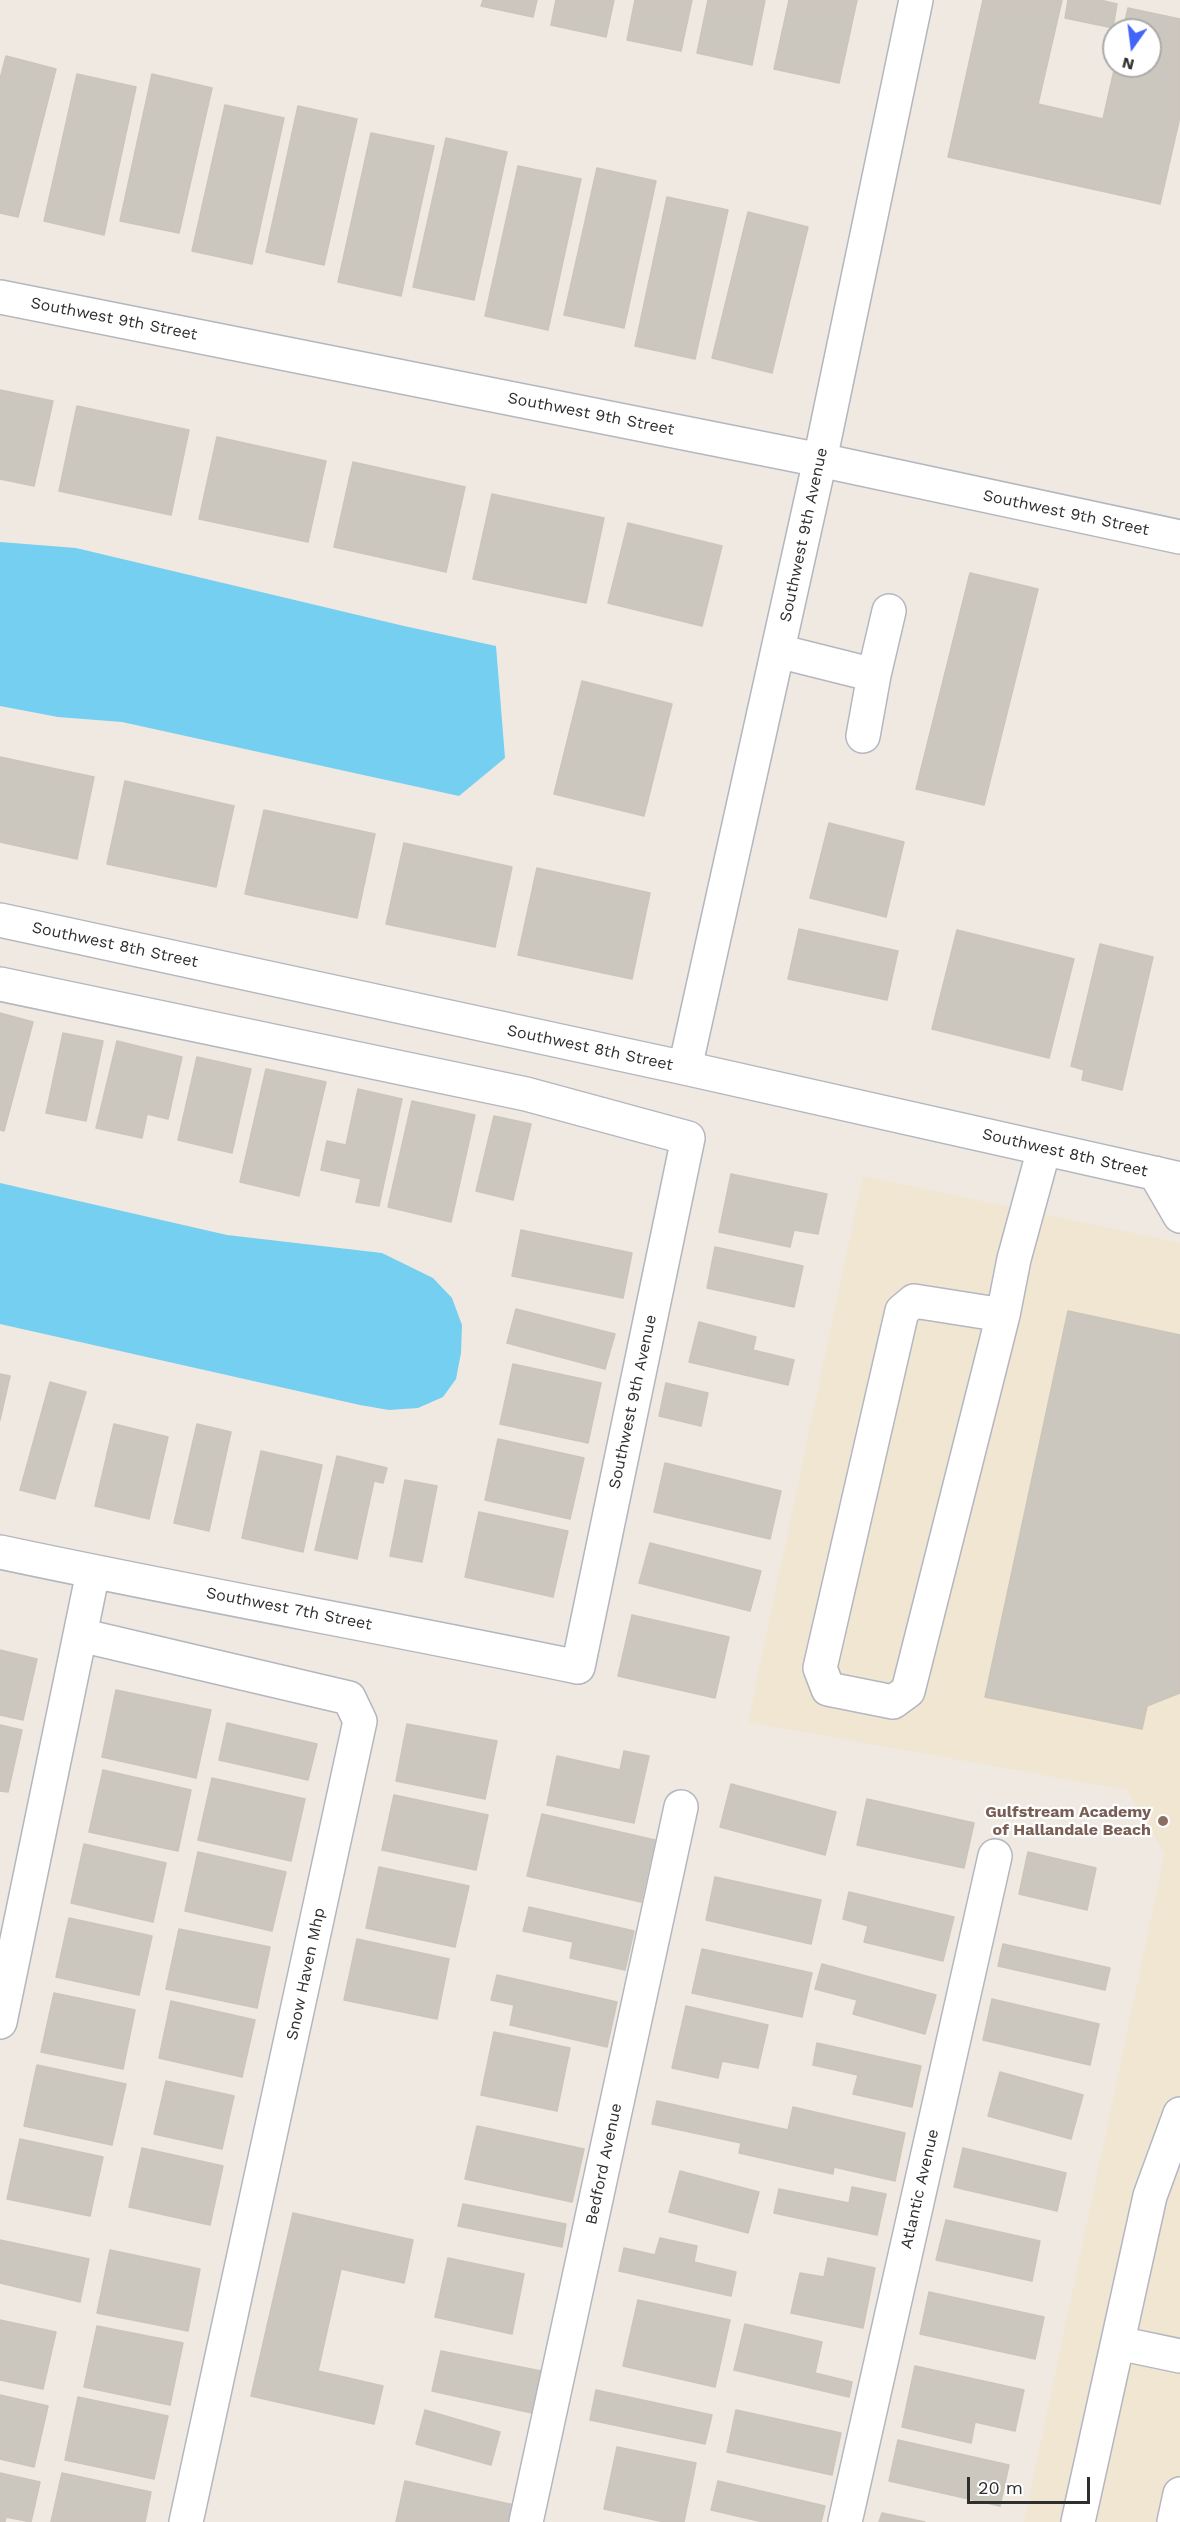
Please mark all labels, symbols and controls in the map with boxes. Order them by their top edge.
north arrow [1102,18,1162,78]
text: N [1120,53,1136,75]
street label: Southwest 9th Street [29,293,199,345]
street label: Southwest 9th Street [506,388,676,440]
street label: Southwest 9th Avenue [776,446,832,624]
street label: Southwest 9th Street [981,486,1151,540]
street label: Southwest 8th Street [30,918,200,972]
street label: Southwest 8th Street [505,1021,675,1075]
street label: Southwest 8th Street [980,1125,1150,1181]
street label: Southwest 9th Avenue [605,1313,661,1491]
street label: Southwest 7th Street [205,1584,373,1634]
place label: Gulfstream Academy of Hallandale Beach [985,1802,1151,1840]
marker: Gulfstream Academy of Hallandale Beach [1156,1814,1170,1828]
street label: Snow Haven Mhp [283,1906,329,2042]
street label: Bedford Avenue [582,2101,626,2227]
street label: Atlantic Avenue [897,2127,943,2251]
scale bar [970,2465,1093,2503]
text: 20 m [978,2477,1023,2498]

